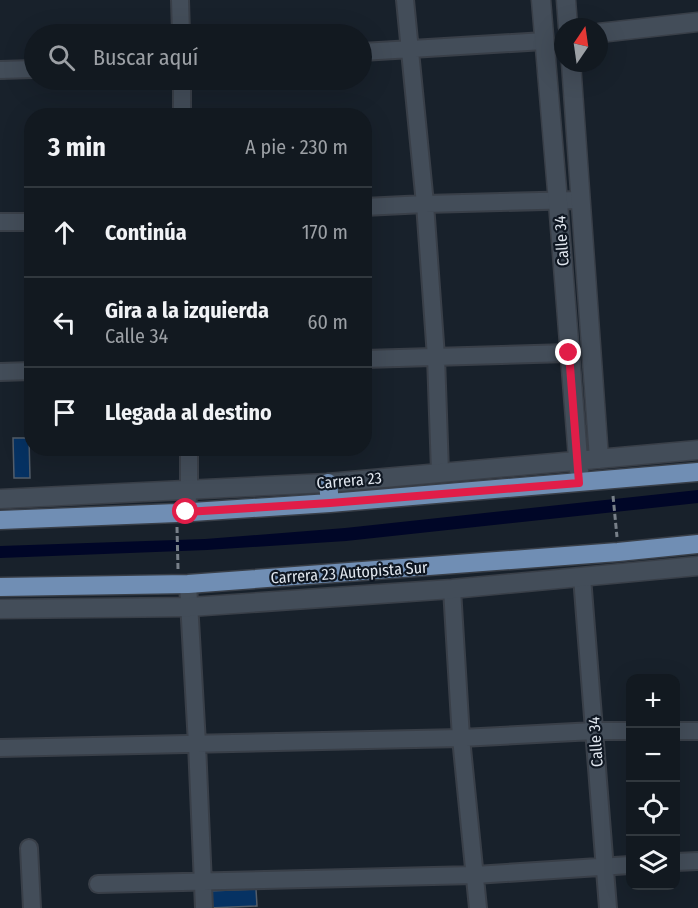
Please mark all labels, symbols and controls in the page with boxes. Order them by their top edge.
north arrow [554,18,608,72]
search box [24,24,372,90]
icon: search [45,41,78,74]
text: Buscar aquí [93,44,198,71]
text: 3 min [48,132,106,163]
text: A pie · 230 m [245,135,348,159]
street label: Calle 34 [550,215,573,267]
icon: ahead [48,216,81,249]
text: Continúa [105,219,187,246]
text: 170 m [302,220,348,244]
text: Gira a la izquierda [105,297,269,324]
icon: left [48,306,81,339]
text: 60 m [308,310,348,334]
text: Calle 34 [105,324,168,348]
route end [555,339,581,365]
icon: arrive [48,396,81,429]
text: Llegada al destino [105,399,272,426]
street label: Carrera 23 [316,468,382,493]
route start [172,498,198,524]
street label: Carrera 23 Autopista Sur [270,558,429,587]
map controls [626,674,680,890]
button: + [626,674,680,728]
street label: Calle 34 [584,716,607,768]
button: − [626,728,680,782]
button: locate [626,782,680,836]
button: layers [626,836,680,890]

